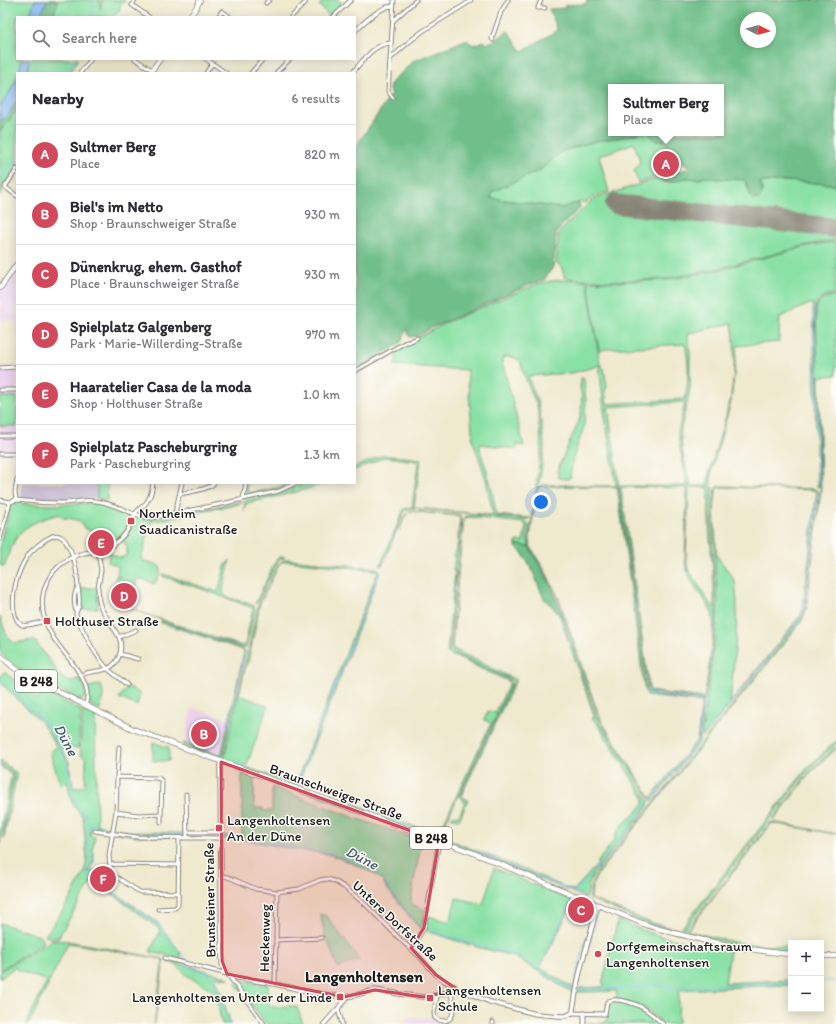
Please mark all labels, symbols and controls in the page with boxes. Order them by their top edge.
north arrow [740,12,776,48]
search box [16,16,356,60]
icon: search [30,27,52,49]
text: Search here [62,29,137,47]
popup [608,84,724,136]
text: Nearby [32,88,84,108]
text: 6 results [292,91,340,106]
text: Sultmer Berg [623,94,709,112]
text: Place [623,112,653,127]
text: Sultmer Berg [70,138,156,156]
text: A [41,147,49,162]
text: 820 m [304,147,340,162]
pin: A [653,149,679,179]
text: Place [70,156,100,171]
text: Biel's im Netto [70,198,163,216]
text: B [41,207,49,222]
text: 930 m [304,207,340,222]
text: Shop · Braunschweiger Straße [70,216,237,231]
text: Dünenkrug, ehem. Gasthof [70,258,242,276]
text: C [41,267,49,282]
text: 930 m [304,267,340,282]
text: Place · Braunschweiger Straße [70,276,239,291]
text: Spielplatz Galgenberg [70,318,212,336]
text: D [41,327,49,342]
text: 970 m [305,327,340,342]
text: Park · Marie-Willerding-Straße [70,336,242,351]
text: Haaratelier Casa de la moda [70,378,251,396]
text: E [41,387,49,402]
text: 1.0 km [303,387,340,402]
text: Shop · Holthuser Straße [70,396,203,411]
text: Spielplatz Pascheburgring [70,438,237,456]
text: F [42,447,48,462]
text: 1.3 km [304,447,340,462]
text: Park · Pascheburgring [70,456,191,471]
your location [531,492,551,512]
place label: Northeim Suadicanistraße [139,505,238,538]
marker: Northeim Suadicanistraße [126,516,136,526]
pin: E [88,528,114,558]
pin: D [111,581,137,611]
place label: Holthuser Straße [55,613,159,630]
marker: Holthuser Straße [42,616,52,626]
road number: B 248 [15,670,57,692]
pin: B [191,719,217,749]
water label: Düne [50,721,82,760]
street label: Braunschweiger Straße [267,760,405,824]
place label: Langenholtensen An der Düne [227,812,330,845]
marker: Langenholtensen An der Düne [214,823,224,833]
road number: B 248 [410,827,452,849]
street label: Brunsteiner Straße [200,842,220,958]
water label: Düne [343,842,382,874]
pin: F [90,864,116,894]
street label: Untere Dorfstraße [349,877,442,965]
pin: C [568,895,594,925]
street label: Heckenweg [256,903,274,972]
place label: Dorfgemeinschaftsraum Langenholtensen [606,938,753,971]
map controls [788,940,824,1012]
button: + [788,940,824,976]
marker: Dorfgemeinschaftsraum Langenholtensen [593,949,603,959]
district label: Langenholtensen [305,967,424,987]
button: − [788,976,824,1012]
place label: Langenholtensen Schule [438,982,541,1015]
place label: Langenholtensen Unter der Linde [132,989,332,1006]
marker: Langenholtensen Unter der Linde [335,992,345,1002]
marker: Langenholtensen Schule [425,993,435,1003]

